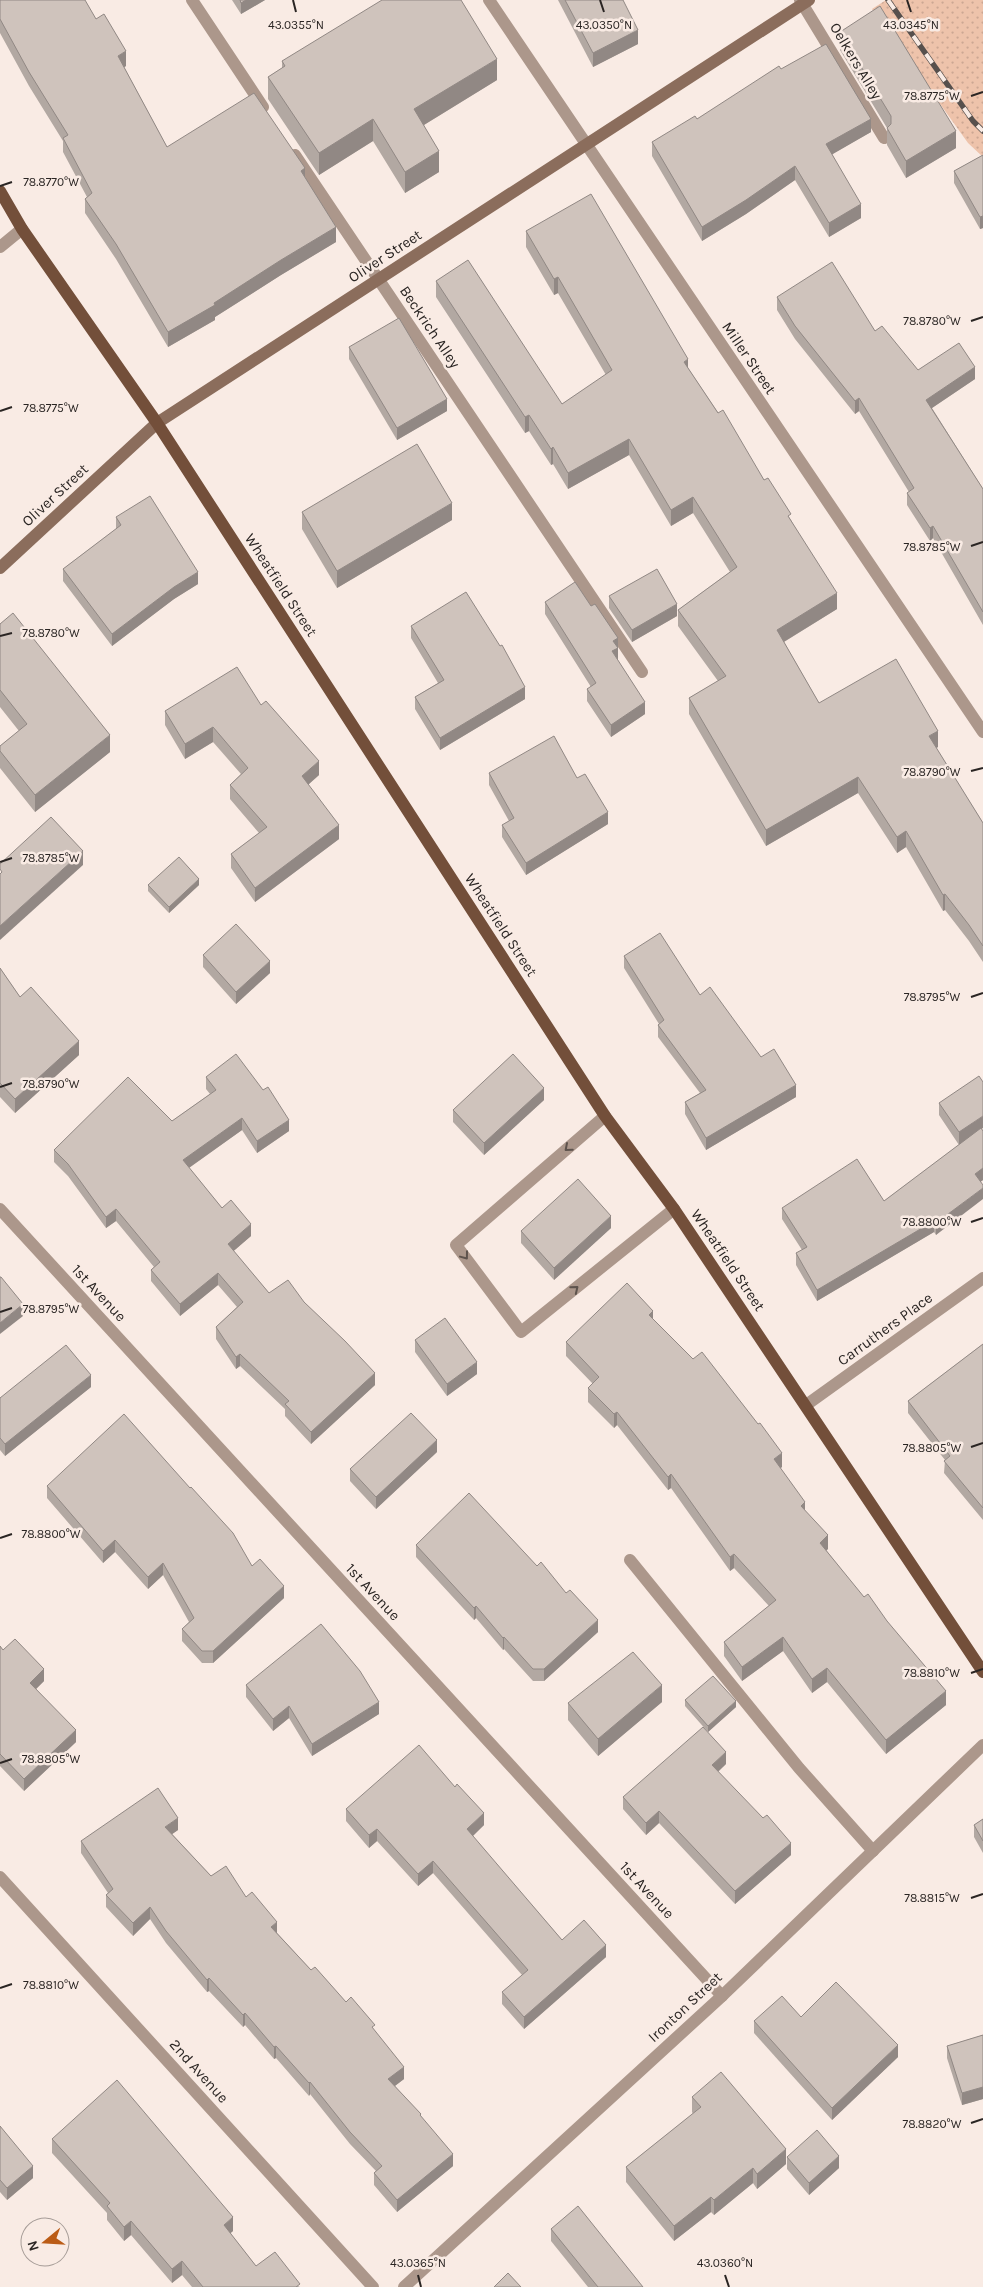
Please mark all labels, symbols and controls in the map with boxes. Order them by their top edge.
text: 43.0355°N [268,18,324,32]
text: 43.0350°N [576,18,632,32]
text: 43.0345°N [883,18,939,32]
street label: Oelkers Alley [826,19,886,103]
text: 78.8775°W [904,89,960,103]
text: 78.8770°W [23,175,79,189]
street label: Oliver Street [345,225,425,286]
street label: Beckrich Alley [396,283,464,371]
text: 78.8780°W [903,314,961,328]
street label: Miller Street [718,318,780,398]
text: 78.8775°W [23,401,79,415]
street label: Oliver Street [18,460,92,530]
street label: Wheatfield Street [241,530,321,640]
text: 78.8785°W [903,540,961,554]
text: 78.8780°W [22,626,80,640]
text: 78.8790°W [903,765,961,779]
text: 78.8785°W [22,851,80,865]
street label: Wheatfield Street [461,870,541,980]
text: 78.8795°W [904,990,961,1004]
text: 78.8790°W [22,1077,80,1091]
one-way arrow [565,1142,574,1150]
street label: Wheatfield Street [687,1206,769,1315]
text: 78.8800°W [903,1215,962,1229]
one-way arrow [459,1250,468,1260]
street label: 1st Avenue [68,1261,130,1325]
one-way arrow [569,1286,578,1294]
street label: Carruthers Place [834,1289,936,1369]
text: 78.8795°W [23,1302,80,1316]
text: 78.8805°W [903,1441,962,1455]
text: 78.8800°W [22,1527,81,1541]
street label: 1st Avenue [342,1560,404,1624]
text: 78.8810°W [904,1666,960,1680]
text: 78.8805°W [22,1752,81,1766]
street label: 1st Avenue [616,1858,678,1922]
text: 78.8815°W [904,1891,960,1905]
street label: Ironton Street [644,1968,726,2046]
text: 78.8810°W [23,1978,79,1992]
street label: 2nd Avenue [166,2035,232,2107]
text: 78.8820°W [903,2117,962,2131]
north arrow [20,2217,70,2267]
text: N [23,2238,43,2253]
text: 43.0365°N [390,2256,446,2270]
text: 43.0360°N [697,2256,753,2270]

